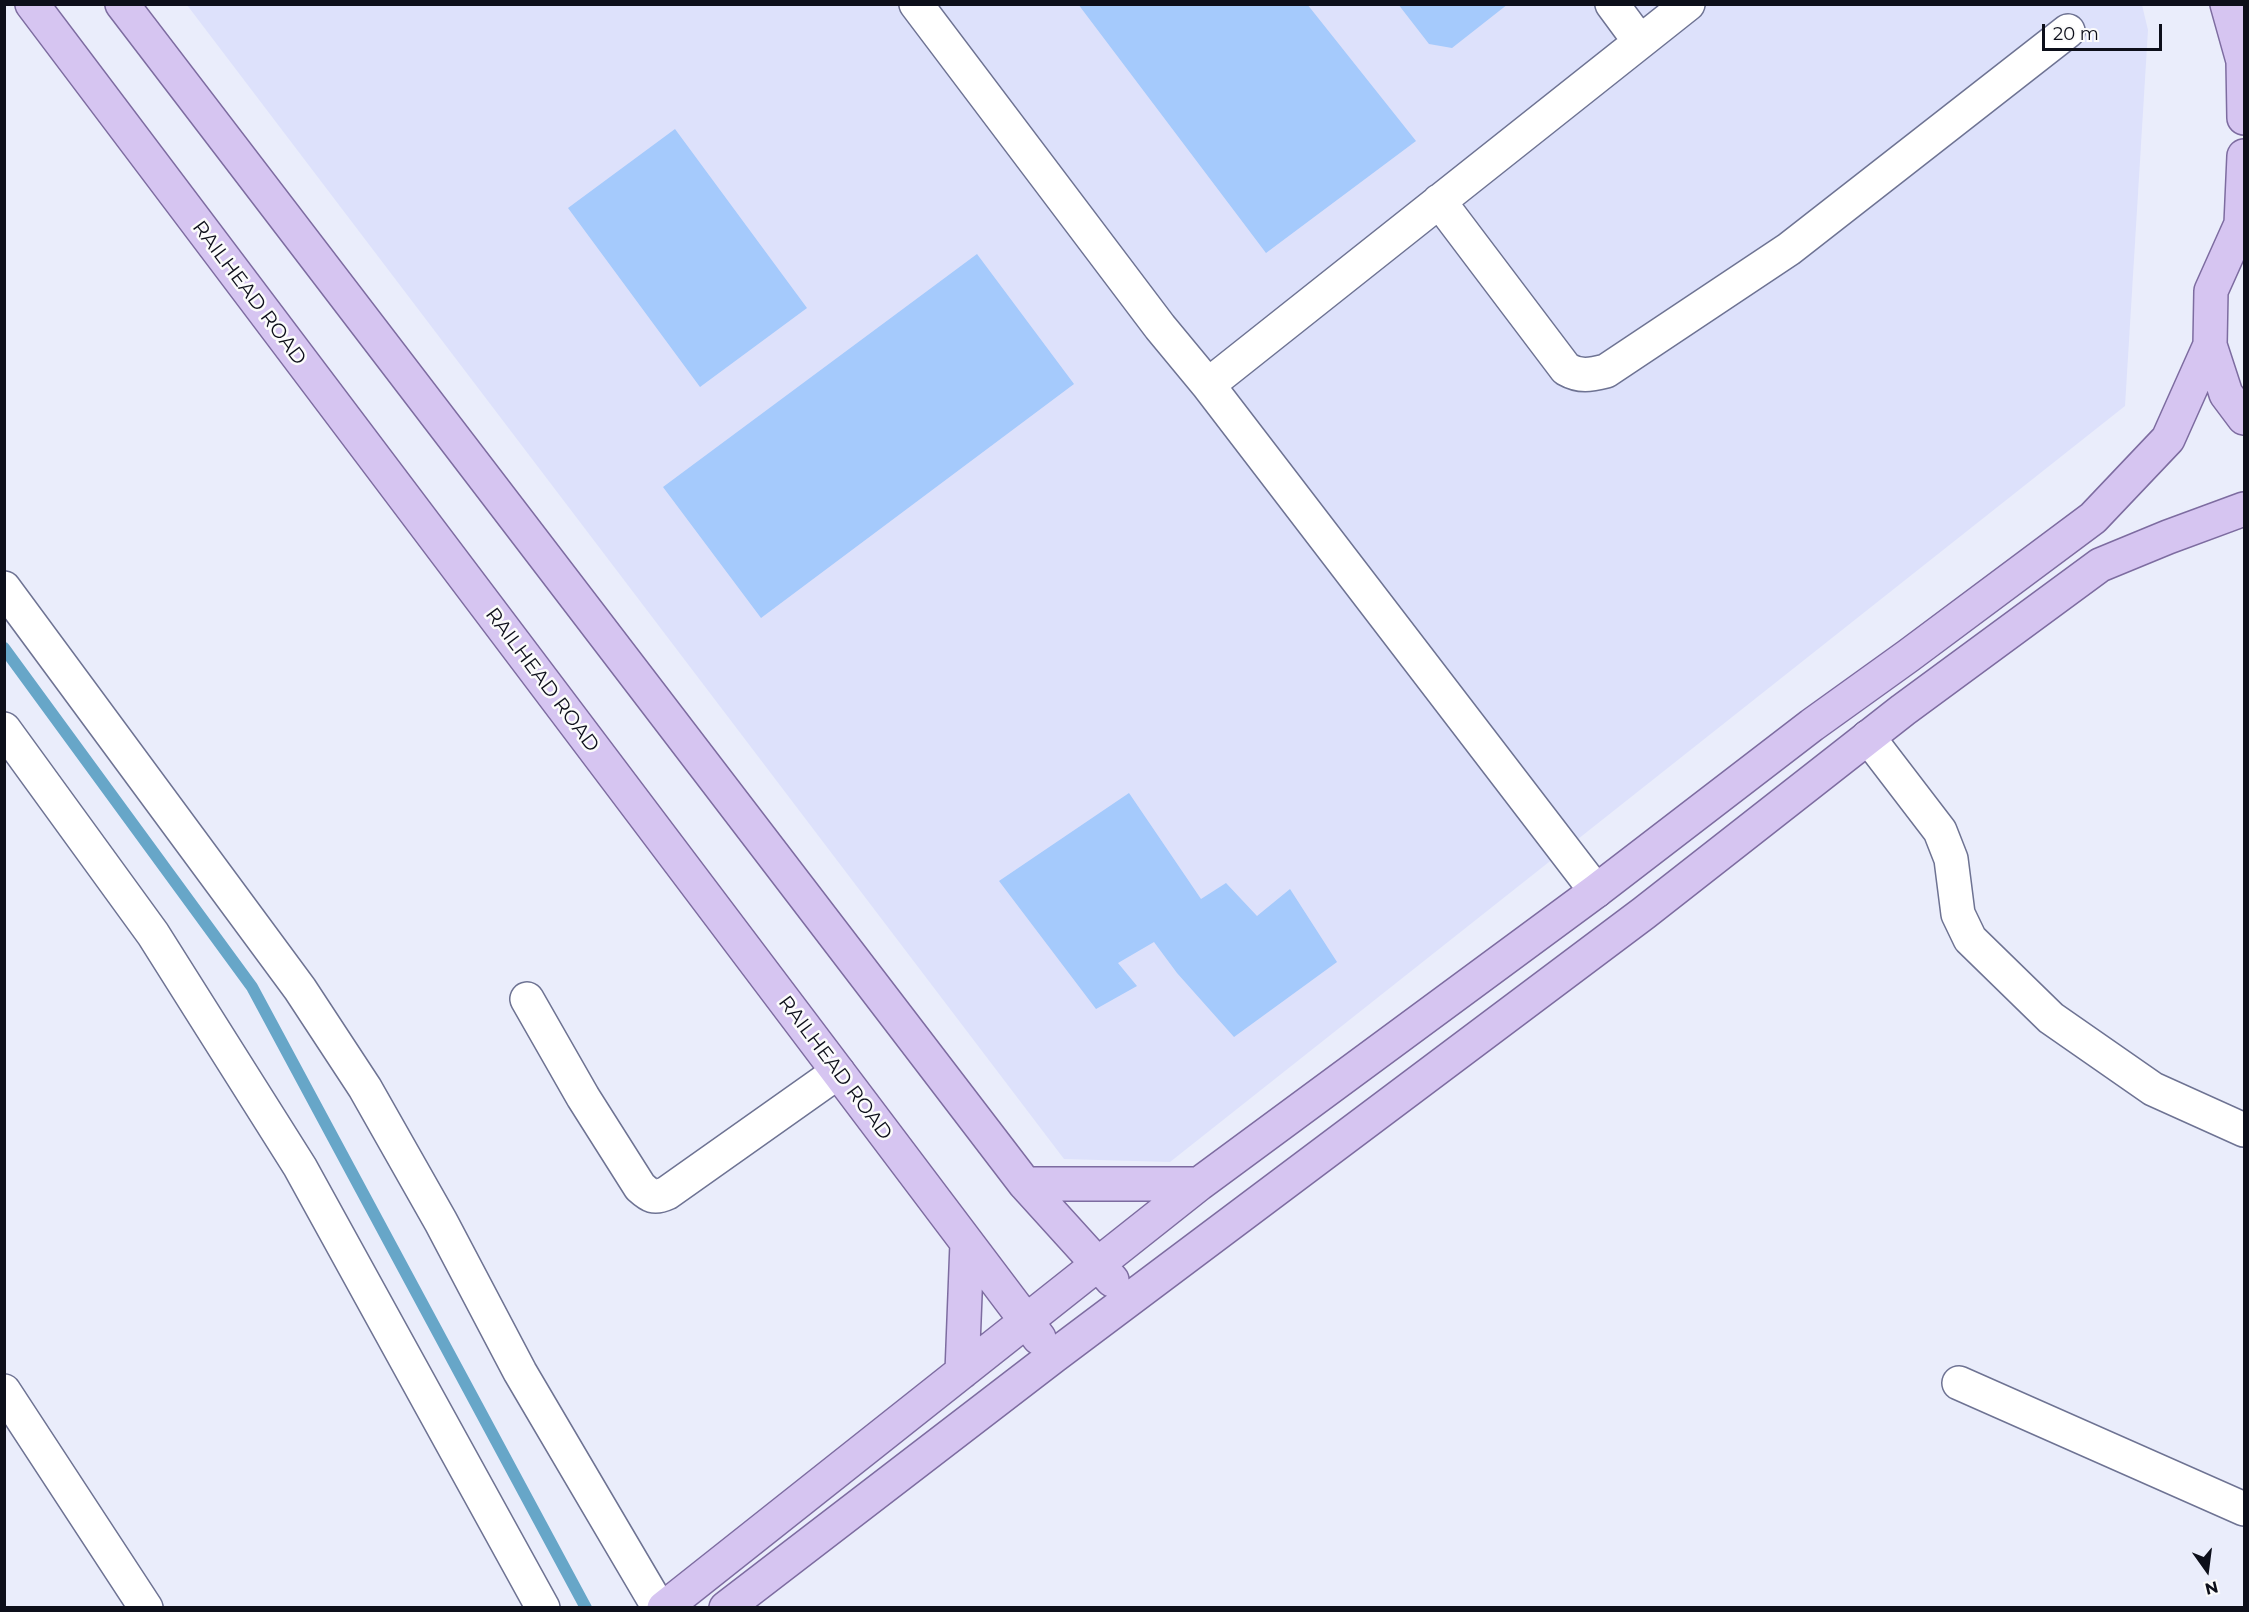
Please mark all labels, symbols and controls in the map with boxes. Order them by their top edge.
scale bar [2045,12,2165,50]
text: 20 m [2053,23,2099,45]
street label: RAILHEAD ROAD [187,216,311,370]
street label: RAILHEAD ROAD [480,603,604,757]
street label: RAILHEAD ROAD [773,991,897,1145]
north arrow [2177,1540,2237,1600]
text: N [2203,1577,2220,1599]

